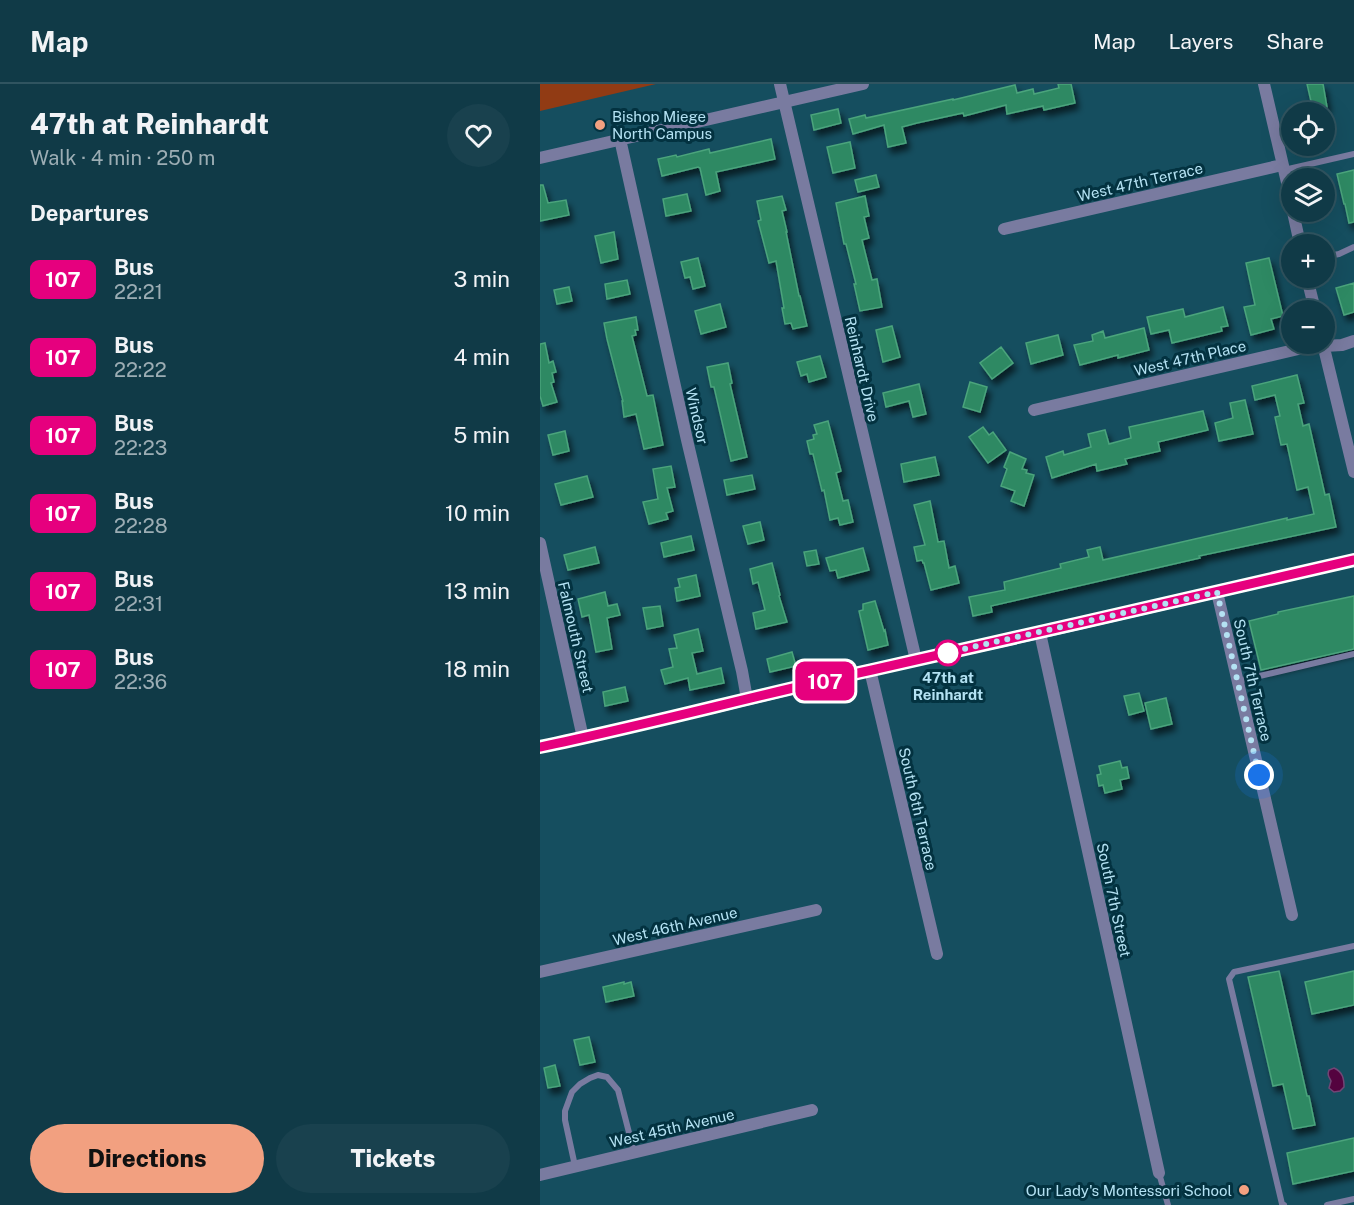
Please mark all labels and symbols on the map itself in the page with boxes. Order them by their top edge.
place label: Bishop Miege North Campus [612,108,712,142]
marker: Bishop Miege North Campus [593,118,607,132]
street label: West 47th Terrace [1076,159,1204,205]
street label: Reinhardt Drive [842,315,882,423]
street label: West 47th Place [1132,337,1248,379]
street label: Windsor [682,386,712,446]
street label: Falmouth Street [555,580,597,694]
street label: South 7th Terrace [1231,617,1275,743]
marker: 47th at Reinhardt [935,640,961,666]
line badge: 107 [790,662,860,700]
place label: 47th at Reinhardt [913,669,983,703]
street label: South 6th Terrace [896,746,940,872]
your location [1244,760,1274,790]
street label: South 7th Street [1094,841,1134,959]
street label: West 46th Avenue [611,903,739,949]
street label: West 45th Avenue [608,1105,736,1151]
place label: Our Lady's Montessori School [1026,1182,1232,1199]
marker: Our Lady's Montessori School [1237,1183,1251,1197]

